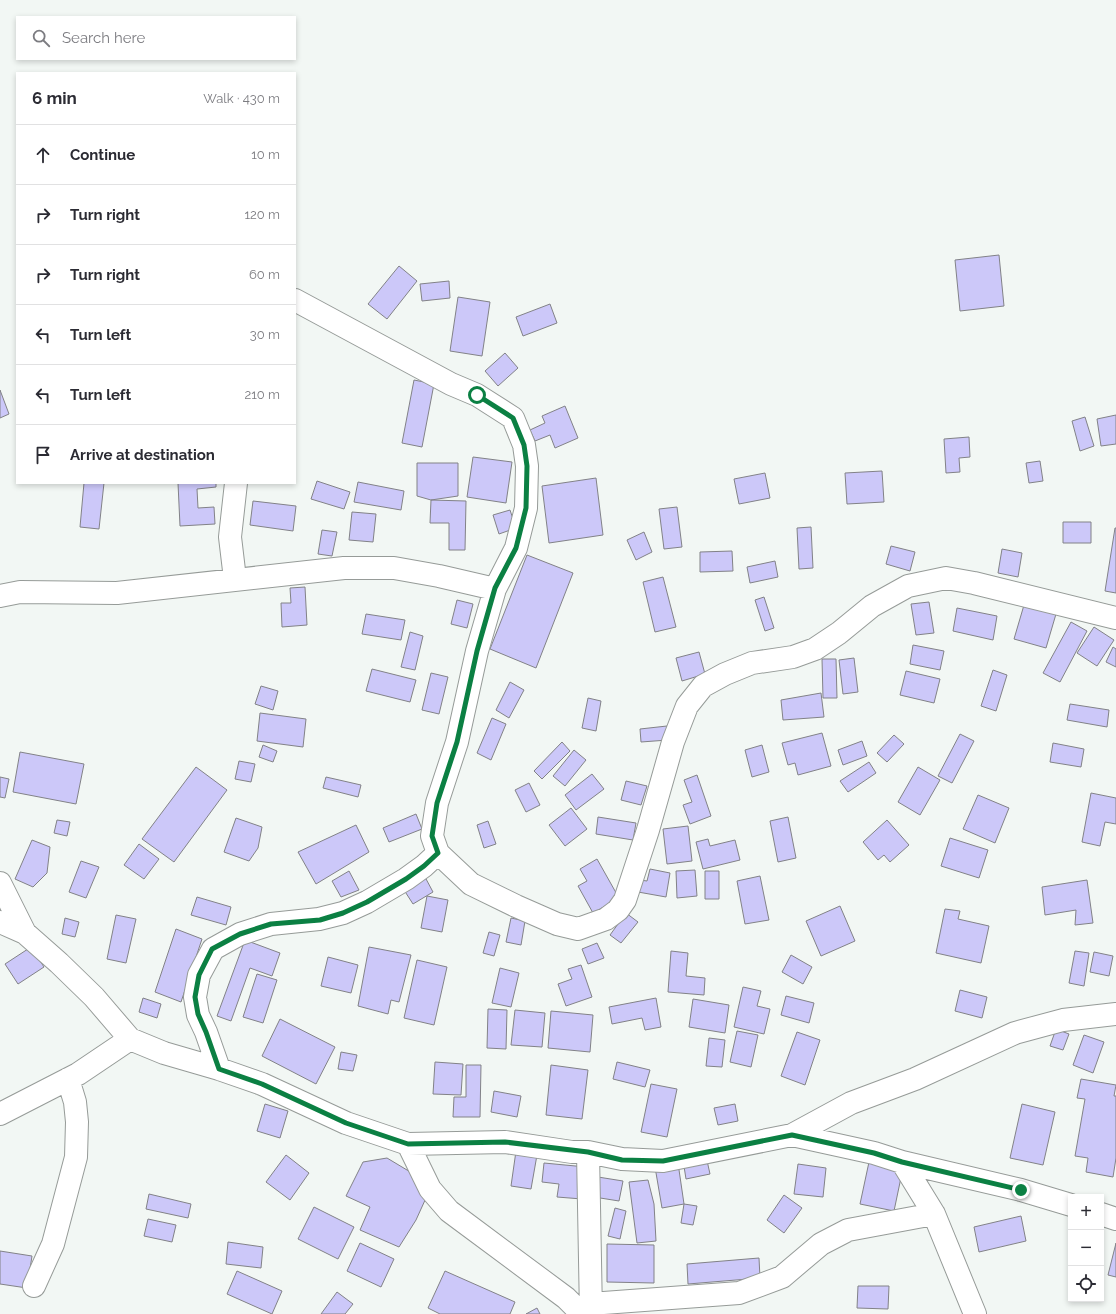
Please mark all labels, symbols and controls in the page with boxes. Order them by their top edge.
search box [16,16,296,60]
icon: search [30,27,52,49]
text: Search here [62,29,145,47]
text: 6 min [32,88,77,108]
text: Walk · 430 m [203,91,280,106]
icon: ahead [32,144,54,166]
text: Continue [70,146,135,164]
text: 10 m [251,147,280,162]
icon: right [32,204,54,226]
text: Turn right [70,206,140,224]
text: 120 m [244,207,280,222]
icon: right [32,264,54,286]
text: Turn right [70,266,140,284]
text: 60 m [249,267,280,282]
icon: left [32,324,54,346]
text: Turn left [70,326,131,344]
text: 30 m [250,327,280,342]
icon: left [32,384,54,406]
text: Turn left [70,386,131,404]
route start [468,386,486,404]
text: 210 m [244,387,280,402]
icon: arrive [32,444,54,466]
text: Arrive at destination [70,446,215,464]
route end [1012,1181,1030,1199]
map controls [1068,1194,1104,1302]
button: + [1068,1194,1104,1230]
button: − [1068,1230,1104,1266]
button: locate [1068,1266,1104,1302]

